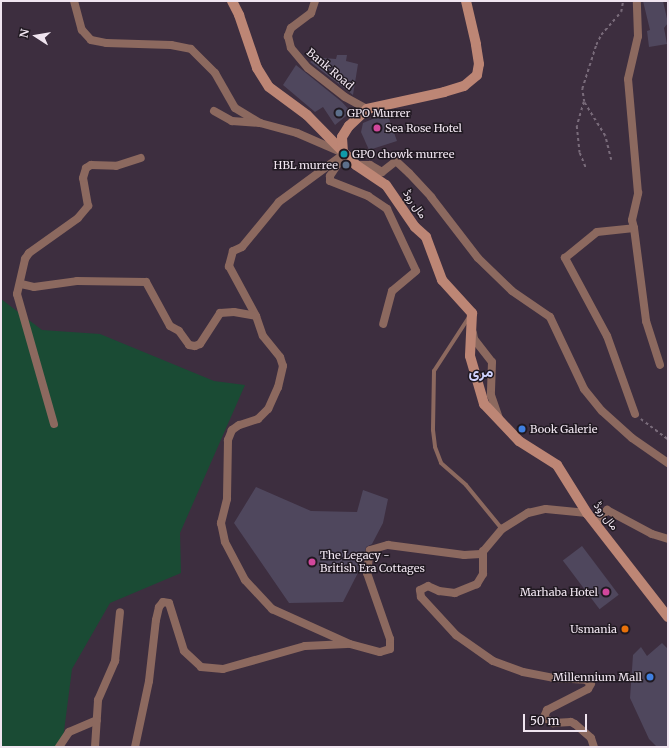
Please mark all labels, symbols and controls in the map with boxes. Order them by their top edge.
north arrow [16,16,56,56]
text: N [17,28,32,39]
street label: Bank Road [304,46,356,92]
place label: GPO Murrer [347,106,410,120]
marker: GPO Murrer [334,108,344,118]
place label: Sea Rose Hotel [385,121,462,135]
marker: Sea Rose Hotel [372,123,382,133]
place label: GPO chowk murree [352,147,454,161]
marker: GPO chowk murree [339,149,349,159]
place label: HBL murree [274,158,338,172]
marker: HBL murree [341,160,351,170]
street label: مال روڈ [400,187,430,221]
district label: مری [469,363,493,381]
place label: Book Galerie [530,422,598,436]
marker: Book Galerie [517,424,527,434]
street label: مال روڈ [591,499,621,533]
place label: The Legacy - British Era Cottages [320,549,425,575]
marker: The Legacy - British Era Cottages [307,557,317,567]
place label: Marhaba Hotel [520,585,598,599]
marker: Marhaba Hotel [601,587,611,597]
place label: Usmania [570,622,617,636]
marker: Usmania [620,624,630,634]
place label: Millennium Mall [553,670,642,684]
marker: Millennium Mall [645,672,655,682]
scale bar [525,706,589,732]
text: 50 m [530,713,559,728]

